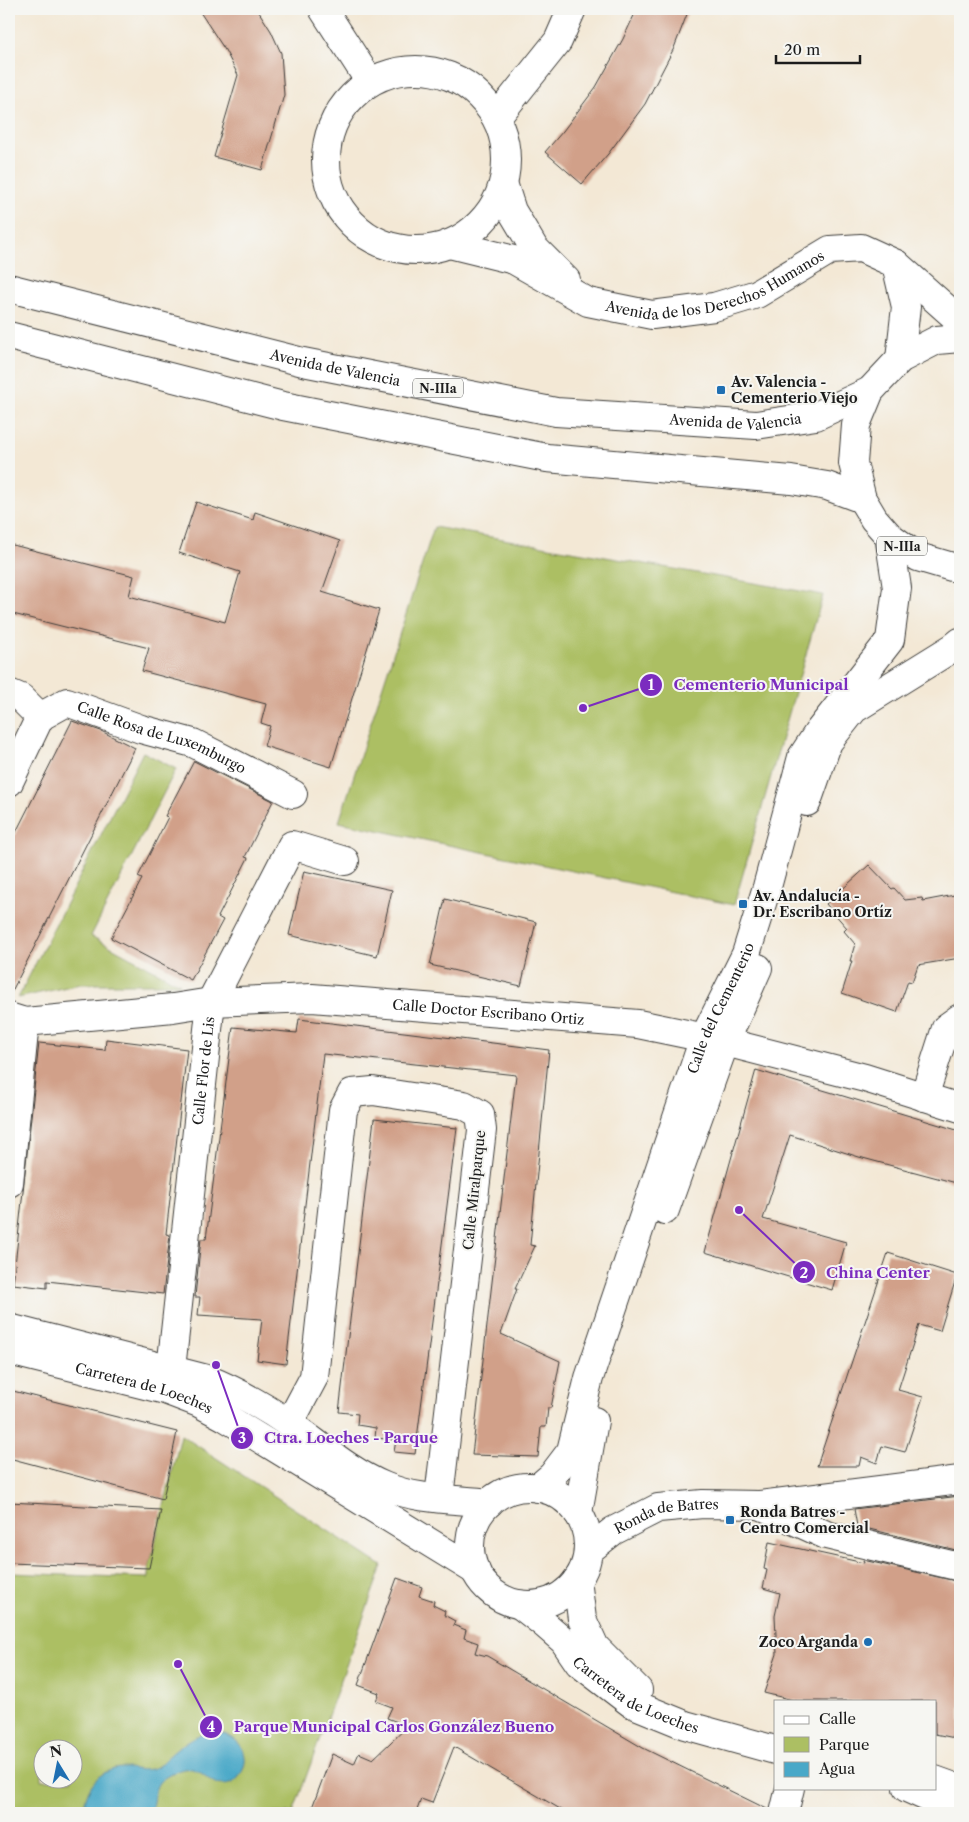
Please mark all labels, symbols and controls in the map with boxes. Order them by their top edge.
scale bar [776,32,860,64]
text: 20 m [784,40,820,59]
street label: Avenida de los Derechos Humanos [603,247,828,324]
street label: Avenida de Valencia [267,345,403,390]
place label: Av. Valencia - Cementerio Viejo [730,373,858,407]
road number: N-IIIa [413,378,463,398]
marker: Av. Valencia - Cementerio Viejo [715,384,727,396]
street label: Avenida de Valencia [668,409,803,434]
road number: N-IIIa [877,536,927,556]
callout: Cementerio Municipal [638,670,858,700]
text: 1 [648,675,655,694]
text: Cementerio Municipal [674,675,848,694]
street label: Calle Rosa de Luxemburgo [75,697,249,777]
place label: Av. Andalucía - Dr. Escribano Ortíz [752,887,892,921]
marker: Av. Andalucía - Dr. Escribano Ortíz [737,898,749,910]
street label: Calle del Cementerio [684,941,758,1076]
street label: Calle Doctor Escribano Ortiz [392,995,585,1029]
street label: Calle Flor de Lis [189,1016,218,1126]
street label: Calle Miralparque [459,1129,489,1251]
callout: China Center [791,1257,940,1287]
text: 2 [800,1263,809,1282]
text: China Center [826,1263,931,1282]
street label: Carretera de Loeches [73,1359,216,1418]
callout: Ctra. Loeches - Parque [229,1423,448,1453]
text: 3 [238,1428,246,1447]
text: Ctra. Loeches - Parque [264,1428,438,1447]
street label: Ronda de Batres [611,1495,719,1538]
place label: Ronda Batres - Centro Comercial [740,1503,869,1537]
marker: Ronda Batres - Centro Comercial [724,1514,736,1526]
place label: Zoco Arganda [759,1633,859,1651]
marker: Zoco Arganda [862,1636,874,1648]
street label: Carretera de Loeches [569,1653,701,1737]
legend [774,1700,936,1790]
text: Calle [819,1709,856,1728]
callout: Parque Municipal Carlos González Bueno [199,1712,564,1742]
text: 4 [207,1717,216,1736]
text: Parque Municipal Carlos González Bueno [234,1717,554,1736]
text: Parque [819,1735,869,1754]
north arrow [32,1740,82,1790]
text: N [48,1741,63,1761]
text: Agua [818,1759,855,1778]

